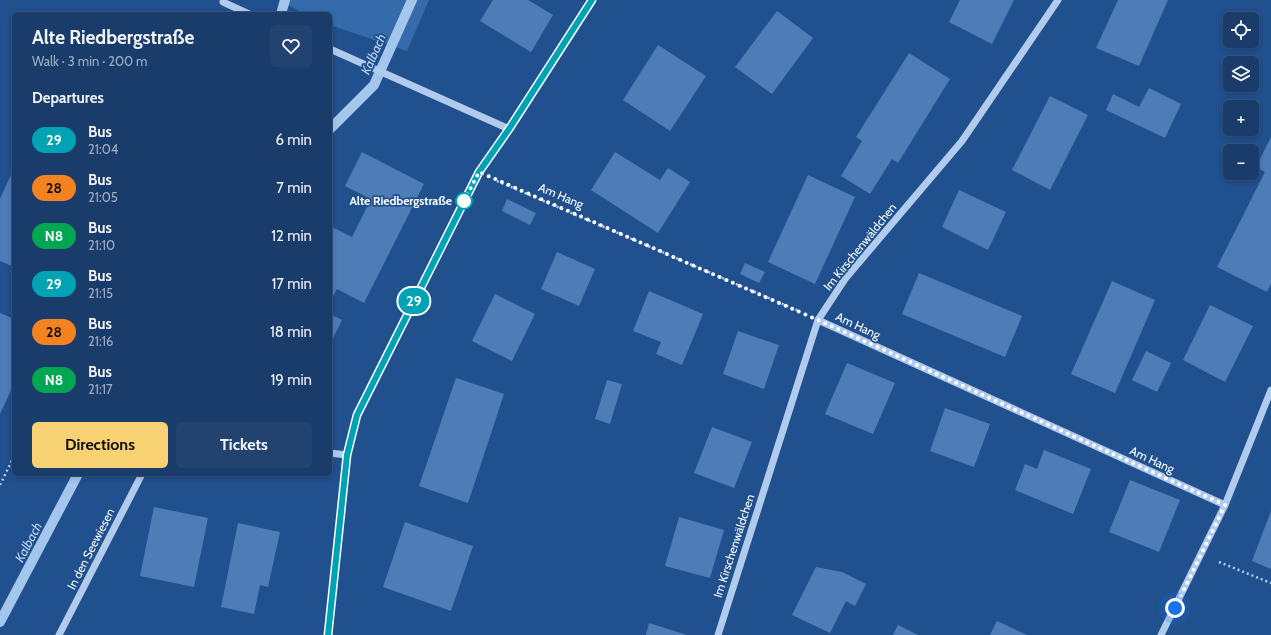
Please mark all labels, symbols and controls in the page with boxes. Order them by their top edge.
map controls [1223,12,1259,180]
button: locate [1223,12,1259,48]
button: heart [270,25,312,67]
text: Alte Riedbergstraße [32,26,194,49]
water label: Kalbach [357,31,389,77]
text: Walk · 3 min · 200 m [32,53,147,69]
button: layers [1223,56,1259,92]
text: Departures [32,89,104,107]
button: + [1223,100,1259,136]
text: Bus [88,123,112,141]
text: 29 [46,131,62,149]
text: 6 min [275,131,312,149]
text: 21:04 [88,141,118,157]
button: − [1223,144,1259,180]
text: Bus [88,171,112,189]
text: 28 [46,179,62,197]
text: 7 min [276,179,312,197]
street label: Am Hang [536,179,587,212]
text: 21:05 [88,189,118,205]
marker: Alte Riedbergstraße [455,192,473,210]
place label: Alte Riedbergstraße [349,193,452,208]
street label: Im Kirschenwäldchen [820,200,900,293]
text: Bus [88,219,112,237]
text: N8 [45,227,63,245]
text: 12 min [271,227,312,245]
text: 21:10 [88,237,115,253]
text: Bus [88,267,112,285]
text: 29 [46,275,62,293]
text: 17 min [271,275,312,293]
text: 21:15 [88,285,113,301]
line badge: 29 [396,288,432,314]
text: 29 [406,292,422,310]
street label: Am Hang [834,309,884,343]
text: Bus [88,315,112,333]
text: 28 [46,323,62,341]
text: 18 min [270,323,312,341]
text: 21:16 [88,333,113,349]
text: Bus [88,363,112,381]
text: N8 [45,371,63,389]
text: 19 min [270,371,312,389]
text: 21:17 [88,381,113,397]
button: Directions [32,422,168,468]
button: Tickets [176,422,312,468]
street label: Am Hang [1128,443,1178,477]
street label: Im Kirschenwäldchen [710,492,757,599]
street label: In den Seewiesen [64,505,118,592]
water label: Kalbach [11,519,45,565]
your location [1165,598,1185,618]

